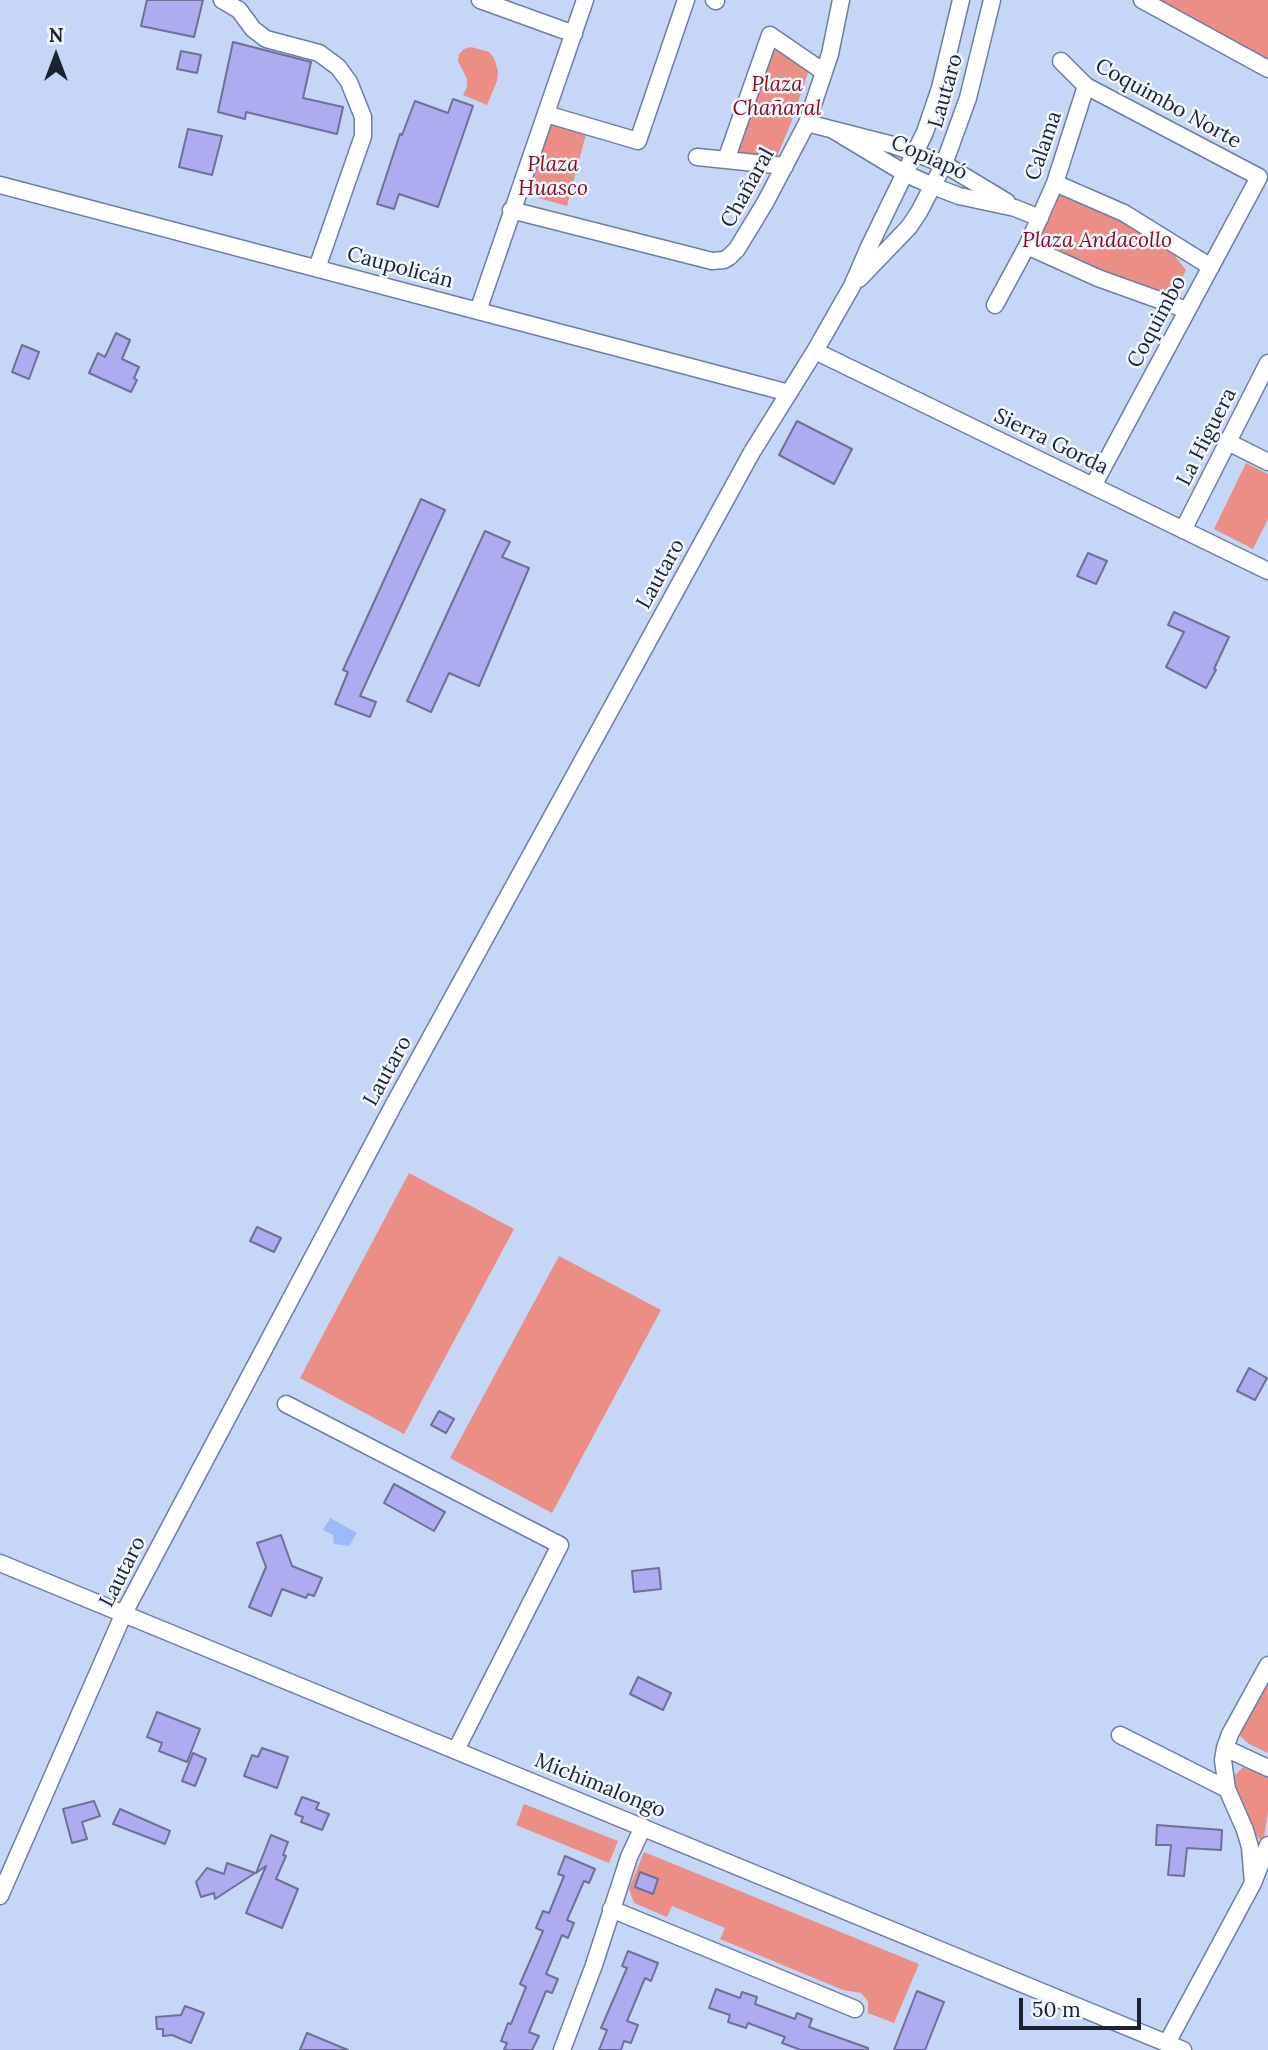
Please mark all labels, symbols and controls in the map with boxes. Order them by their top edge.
north arrow [21,21,91,91]
text: N [49,23,63,47]
street label: Lautaro [923,51,969,131]
street label: Coquimbo Norte [1091,53,1245,155]
park label: Plaza Chañaral [732,72,822,122]
street label: Calama [1020,108,1068,184]
street label: Copiapó [887,130,971,186]
street label: Chañaral [716,144,780,232]
park label: Plaza Huasco [518,152,588,202]
park label: Plaza Andacollo [1022,228,1172,254]
street label: Caupolicán [344,242,456,294]
street label: Coquimbo [1122,272,1192,372]
street label: La Higuera [1172,384,1242,490]
street label: Sierra Gorda [990,403,1112,481]
street label: Lautaro [632,535,690,613]
street label: Lautaro [359,1032,417,1110]
street label: Lautaro [95,1532,151,1612]
street label: Michimalongo [531,1748,669,1824]
scale bar [1023,1983,1146,2027]
text: 50 m [1032,1996,1081,2023]

